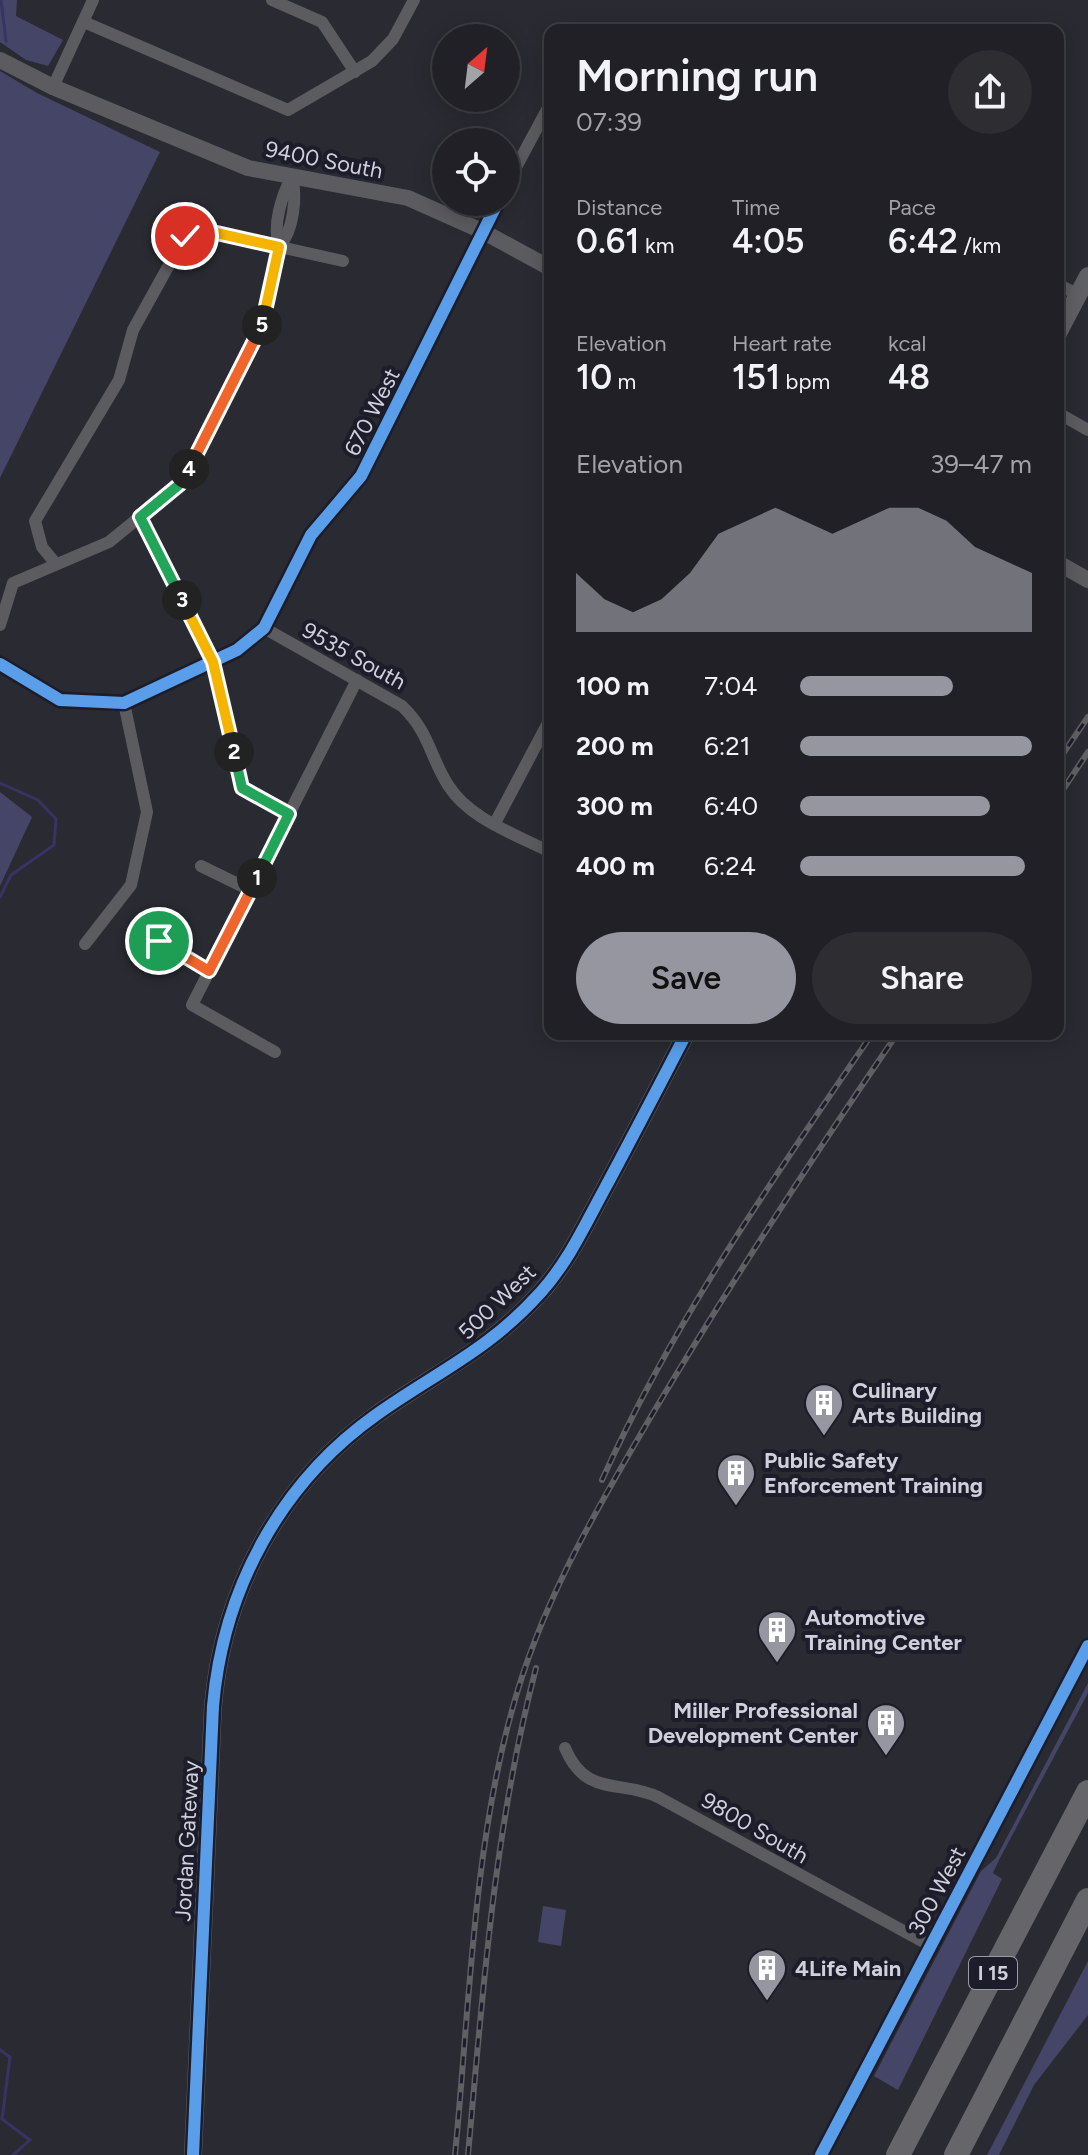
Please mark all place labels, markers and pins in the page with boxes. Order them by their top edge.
pin [151,202,219,270]
pin: 5 [242,305,282,345]
pin: 4 [169,449,209,489]
pin: 3 [162,580,202,620]
pin: 2 [214,732,254,772]
pin: 1 [237,858,277,898]
pin [125,907,193,975]
place label: Culinary Arts Building [852,1377,982,1429]
building icon: Culinary Arts Building [803,1382,845,1437]
place label: Public Safety Enforcement Training [764,1447,983,1499]
building icon: Public Safety Enforcement Training [715,1452,757,1507]
place label: Automotive Training Center [805,1604,963,1656]
building icon: Automotive Training Center [756,1609,798,1664]
place label: Miller Professional Development Center [648,1697,859,1749]
building icon: Miller Professional Development Center [865,1702,907,1757]
building icon: 4Life Main [746,1947,788,2002]
place label: 4Life Main [795,1955,901,1982]

